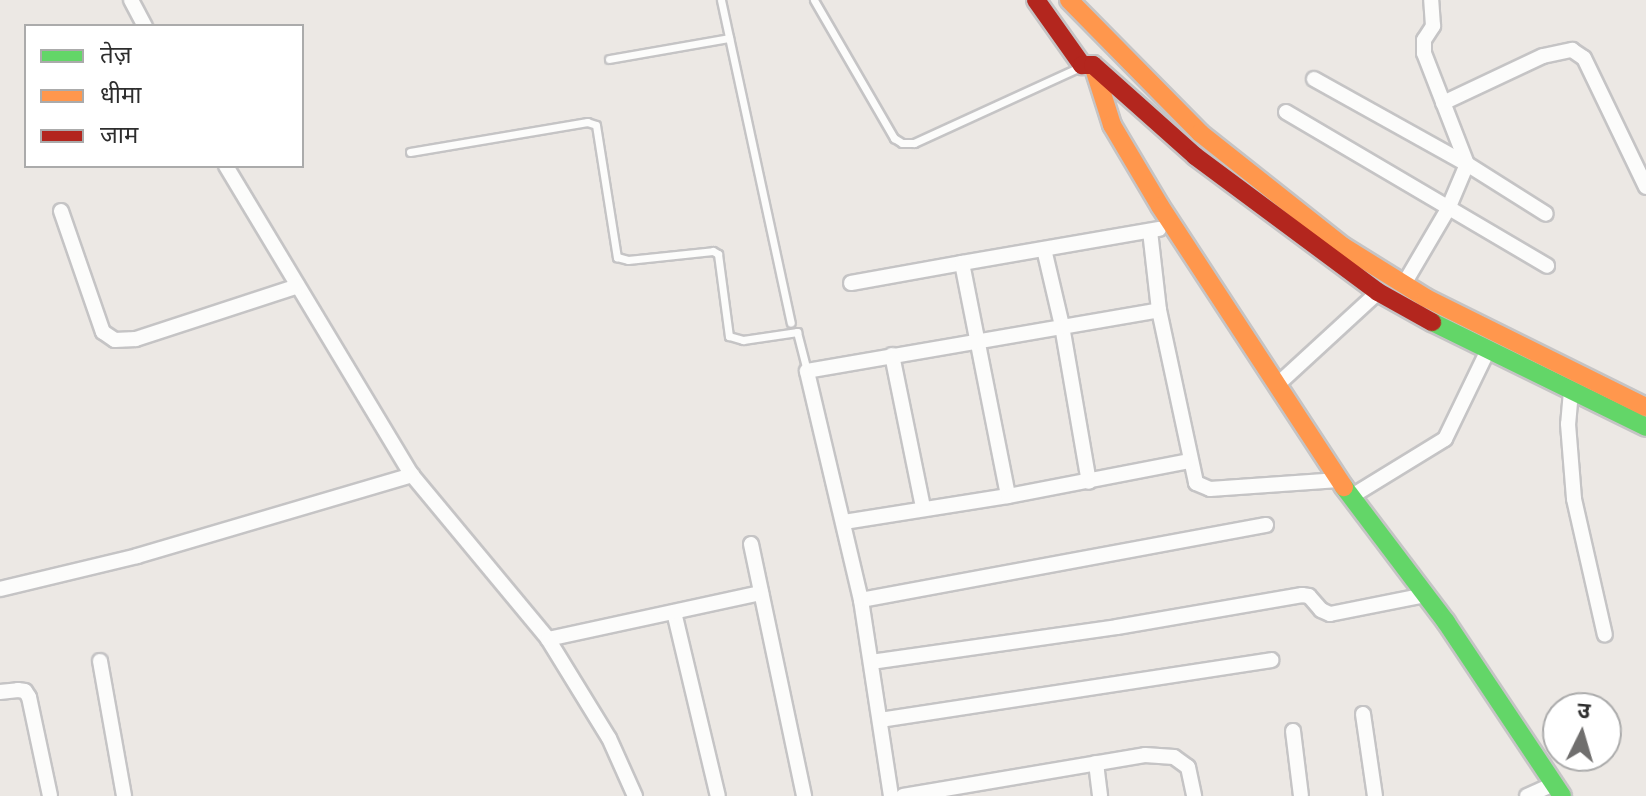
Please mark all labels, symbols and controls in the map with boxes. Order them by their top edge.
legend [24,24,304,168]
text: तेज़ [100,39,132,70]
text: धीमा [100,79,142,110]
text: जाम [100,119,138,150]
north arrow [1542,692,1622,772]
text: उ [1576,696,1592,725]

